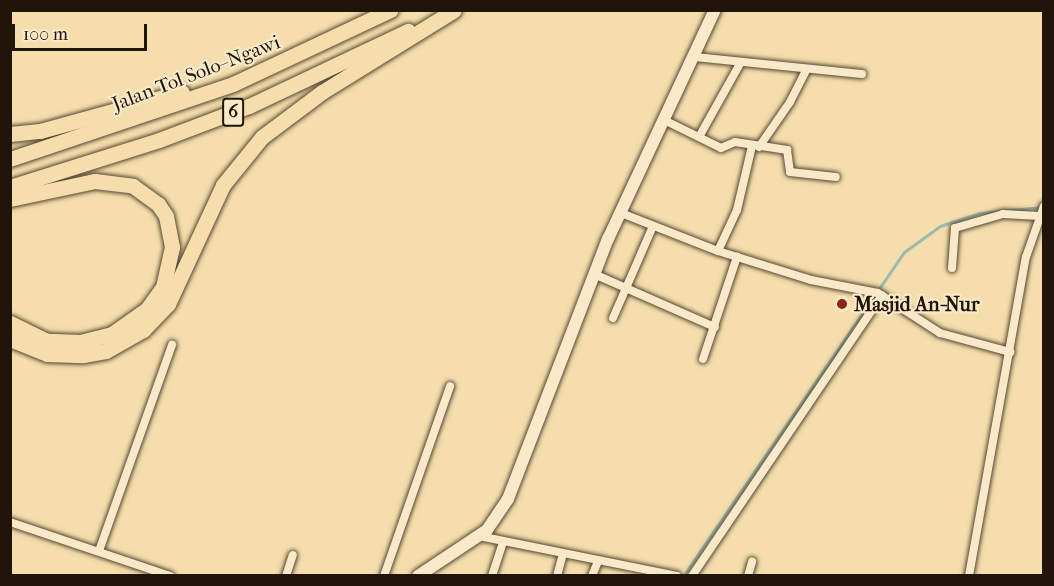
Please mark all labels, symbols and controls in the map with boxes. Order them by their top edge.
scale bar [15,12,150,50]
text: 100 m [23,24,68,45]
street label: Jalan Tol Solo–Ngawi [109,30,283,116]
road number: 6 [221,97,245,127]
place label: Masjid An-Nur [854,292,979,316]
marker: Masjid An-Nur [835,297,849,311]

